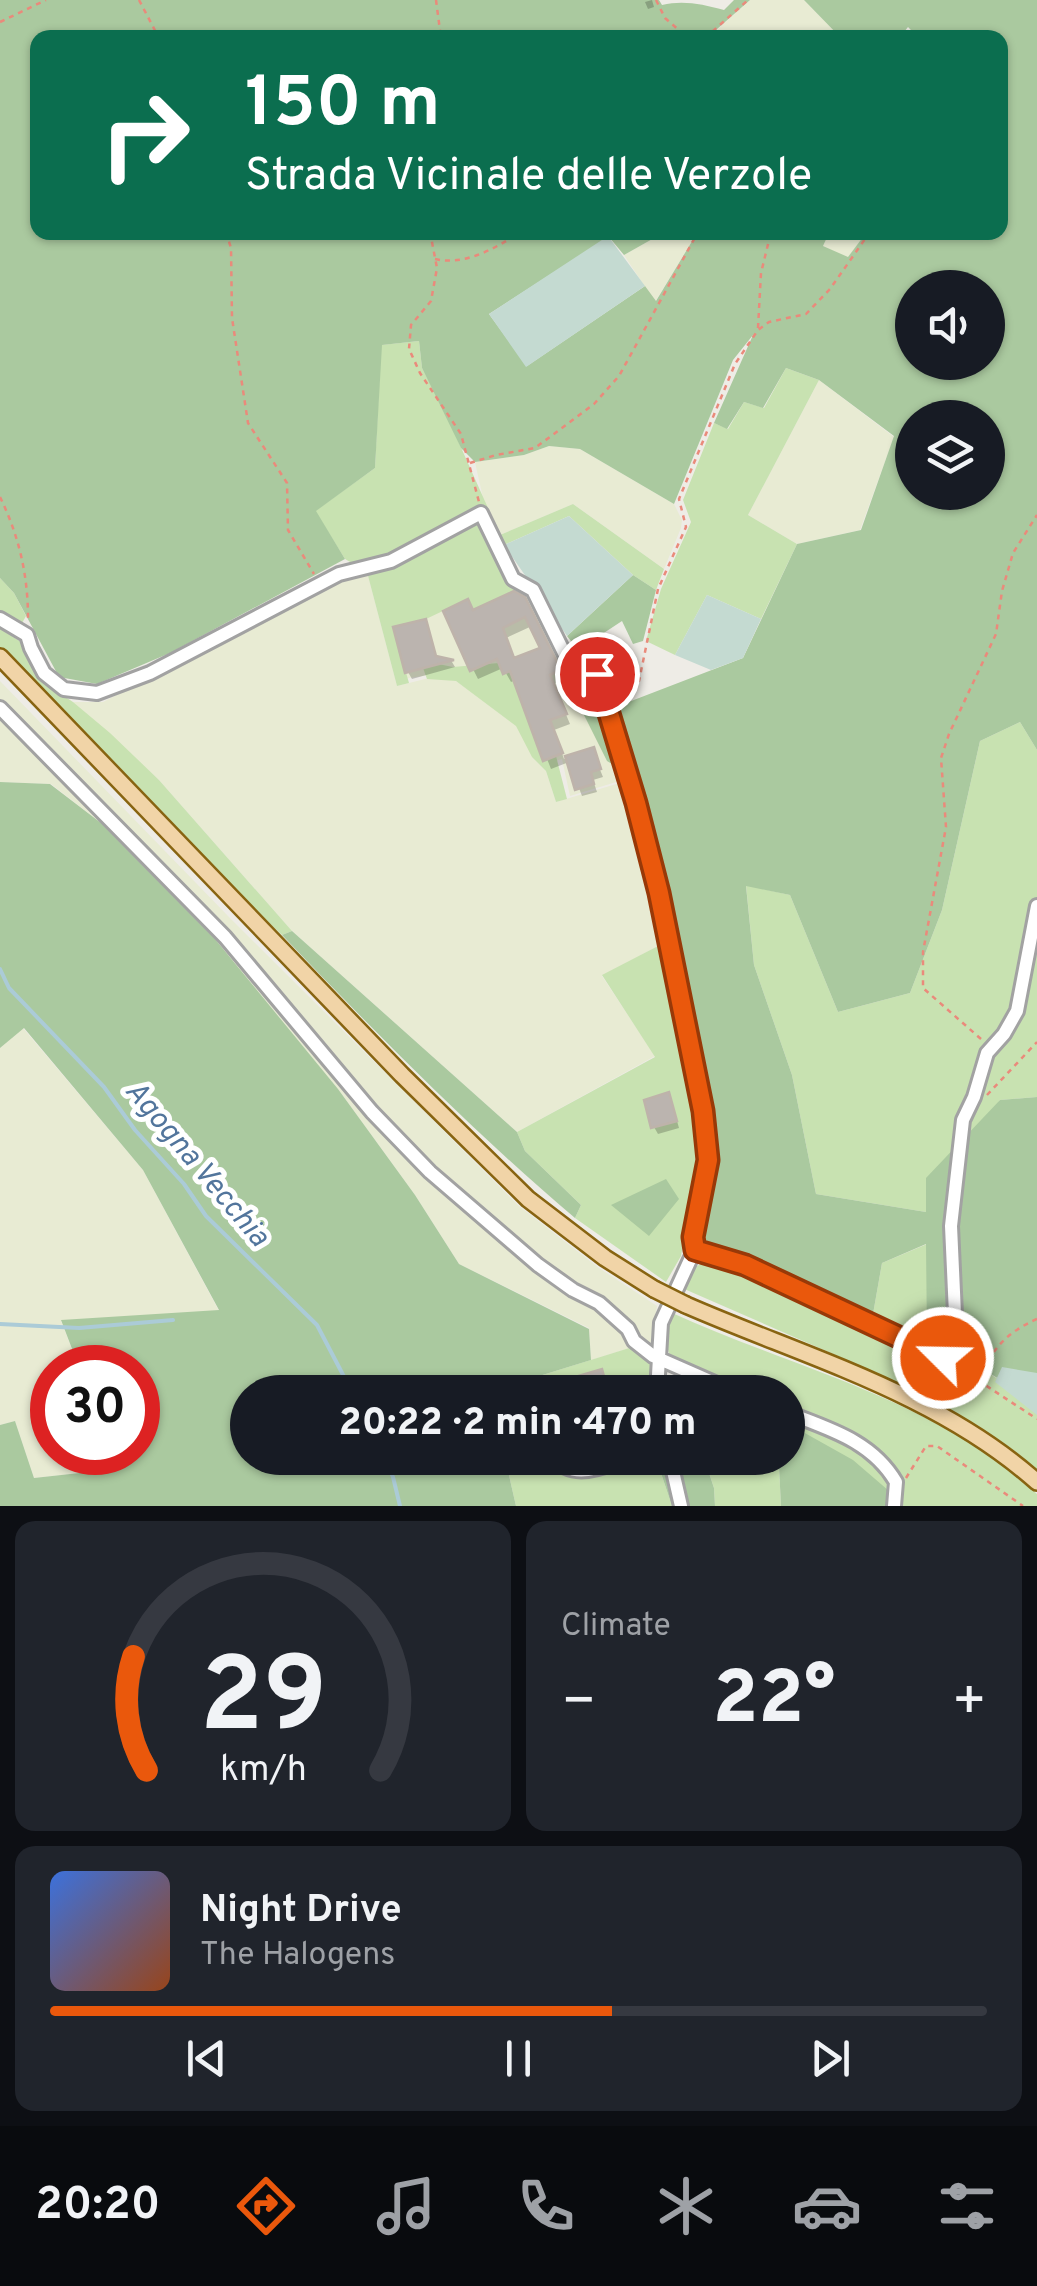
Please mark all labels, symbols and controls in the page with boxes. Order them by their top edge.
text: 150 m [245,62,440,151]
icon: right [80,70,210,200]
text: Strada Vicinale delle Verzole [245,149,812,206]
map controls [895,270,1005,510]
button: sound [895,270,1005,380]
button: layers [895,400,1005,510]
pin [555,632,640,717]
icon: arrive [570,647,625,702]
water label: Agogna Vecchia [116,1074,277,1256]
position arrow [891,1306,995,1410]
speed limit sign: 30 [30,1345,160,1475]
text: 20:22 · 2 min · 470 m [339,1400,697,1449]
text: Climate [561,1607,671,1647]
text: 29 [199,1636,327,1768]
text: 22° [712,1655,836,1750]
text: − [561,1669,596,1739]
text: + [952,1669,987,1739]
text: km/h [220,1748,306,1794]
text: Night Drive [200,1887,402,1936]
text: The Halogens [200,1936,395,1976]
icon: previous [179,2031,234,2086]
icon: pause [491,2031,546,2086]
icon: next [803,2031,858,2086]
icon: directions [231,2171,301,2241]
icon: music [371,2171,441,2241]
icon: phone [511,2171,581,2241]
icon: climate [651,2171,721,2241]
icon: car [792,2171,862,2241]
icon: filters [932,2171,1002,2241]
text: 20:20 [35,2178,160,2235]

